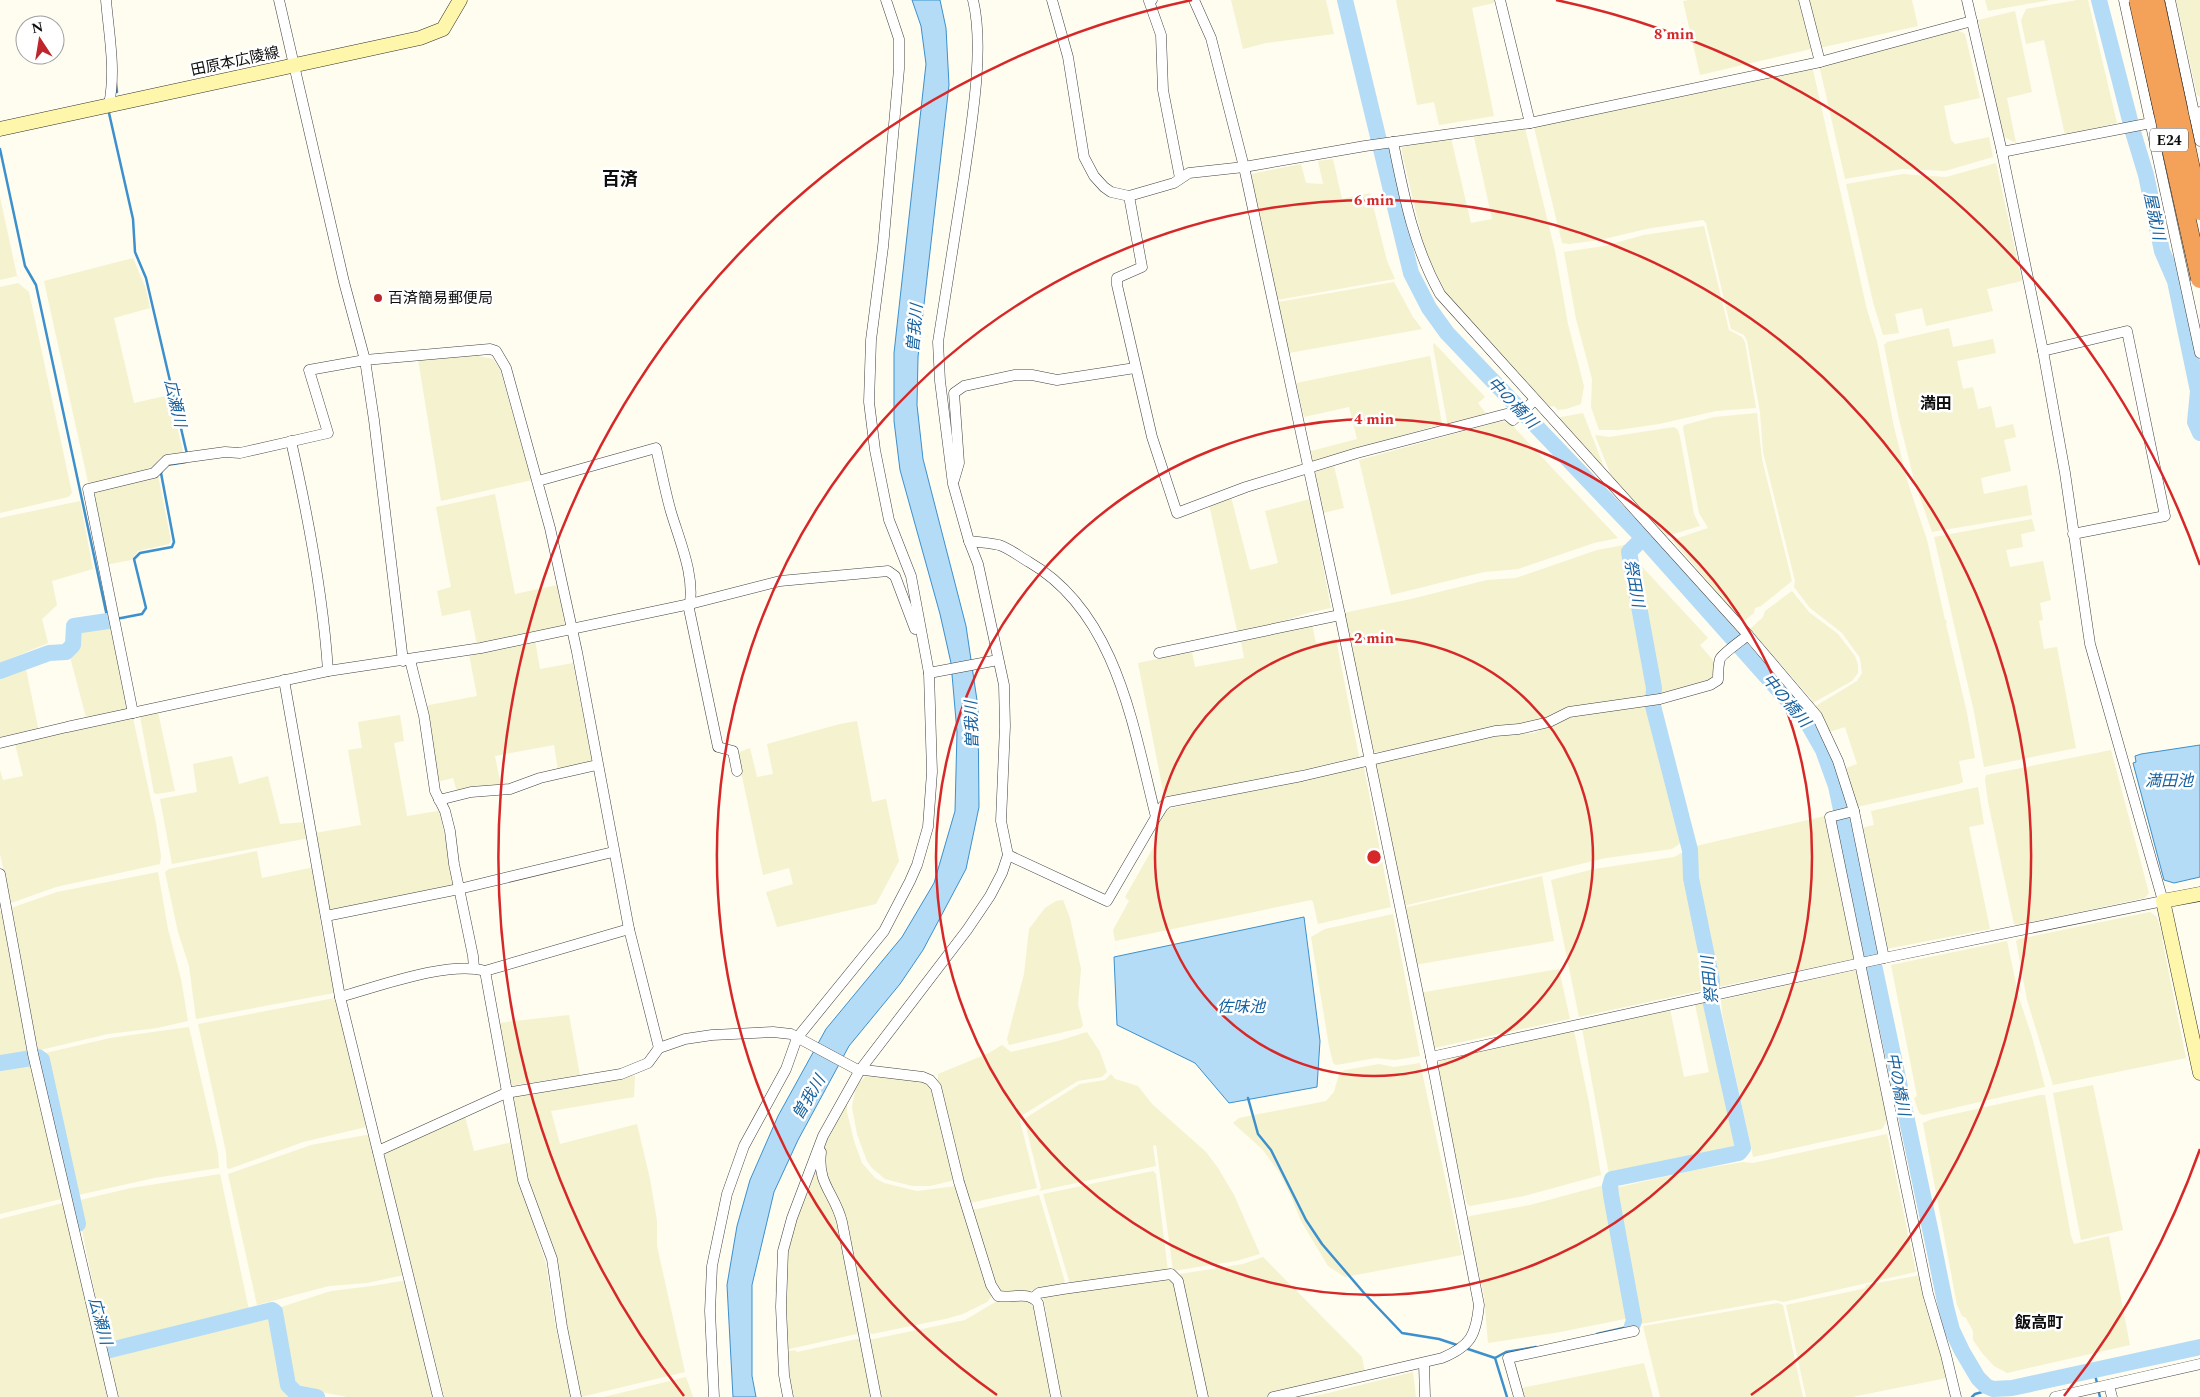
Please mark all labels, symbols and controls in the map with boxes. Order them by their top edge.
north arrow [15,15,65,65]
text: N [30,16,45,39]
text: 8 min [1654,23,1694,46]
street label: 田原本広陵線 [189,41,282,82]
road number: E24 [2150,128,2188,152]
district label: 百済 [602,166,638,193]
text: 6 min [1354,189,1394,212]
water label: 屋就川 [2137,190,2171,244]
place label: 百済簡易郵便局 [388,287,493,310]
marker: 百済簡易郵便局 [372,292,384,304]
water label: 曽我川 [901,301,929,353]
water label: 中の橋川 [1481,371,1545,435]
water label: 広瀬川 [158,377,193,431]
district label: 満田 [1920,392,1952,416]
text: 4 min [1354,408,1394,431]
water label: 祭田川 [1618,557,1650,611]
text: 2 min [1354,627,1394,650]
water label: 中の橋川 [1756,668,1817,734]
water label: 曽我川 [959,699,985,749]
water label: 満田池 [2145,769,2195,793]
centre of rings [1365,848,1383,866]
water label: 祭田川 [1695,953,1724,1005]
water label: 佐味池 [1217,995,1267,1019]
water label: 中の橋川 [1880,1050,1916,1120]
water label: 曽我川 [786,1069,833,1124]
water label: 広瀬川 [82,1295,118,1349]
district label: 飯高町 [2014,1311,2063,1335]

